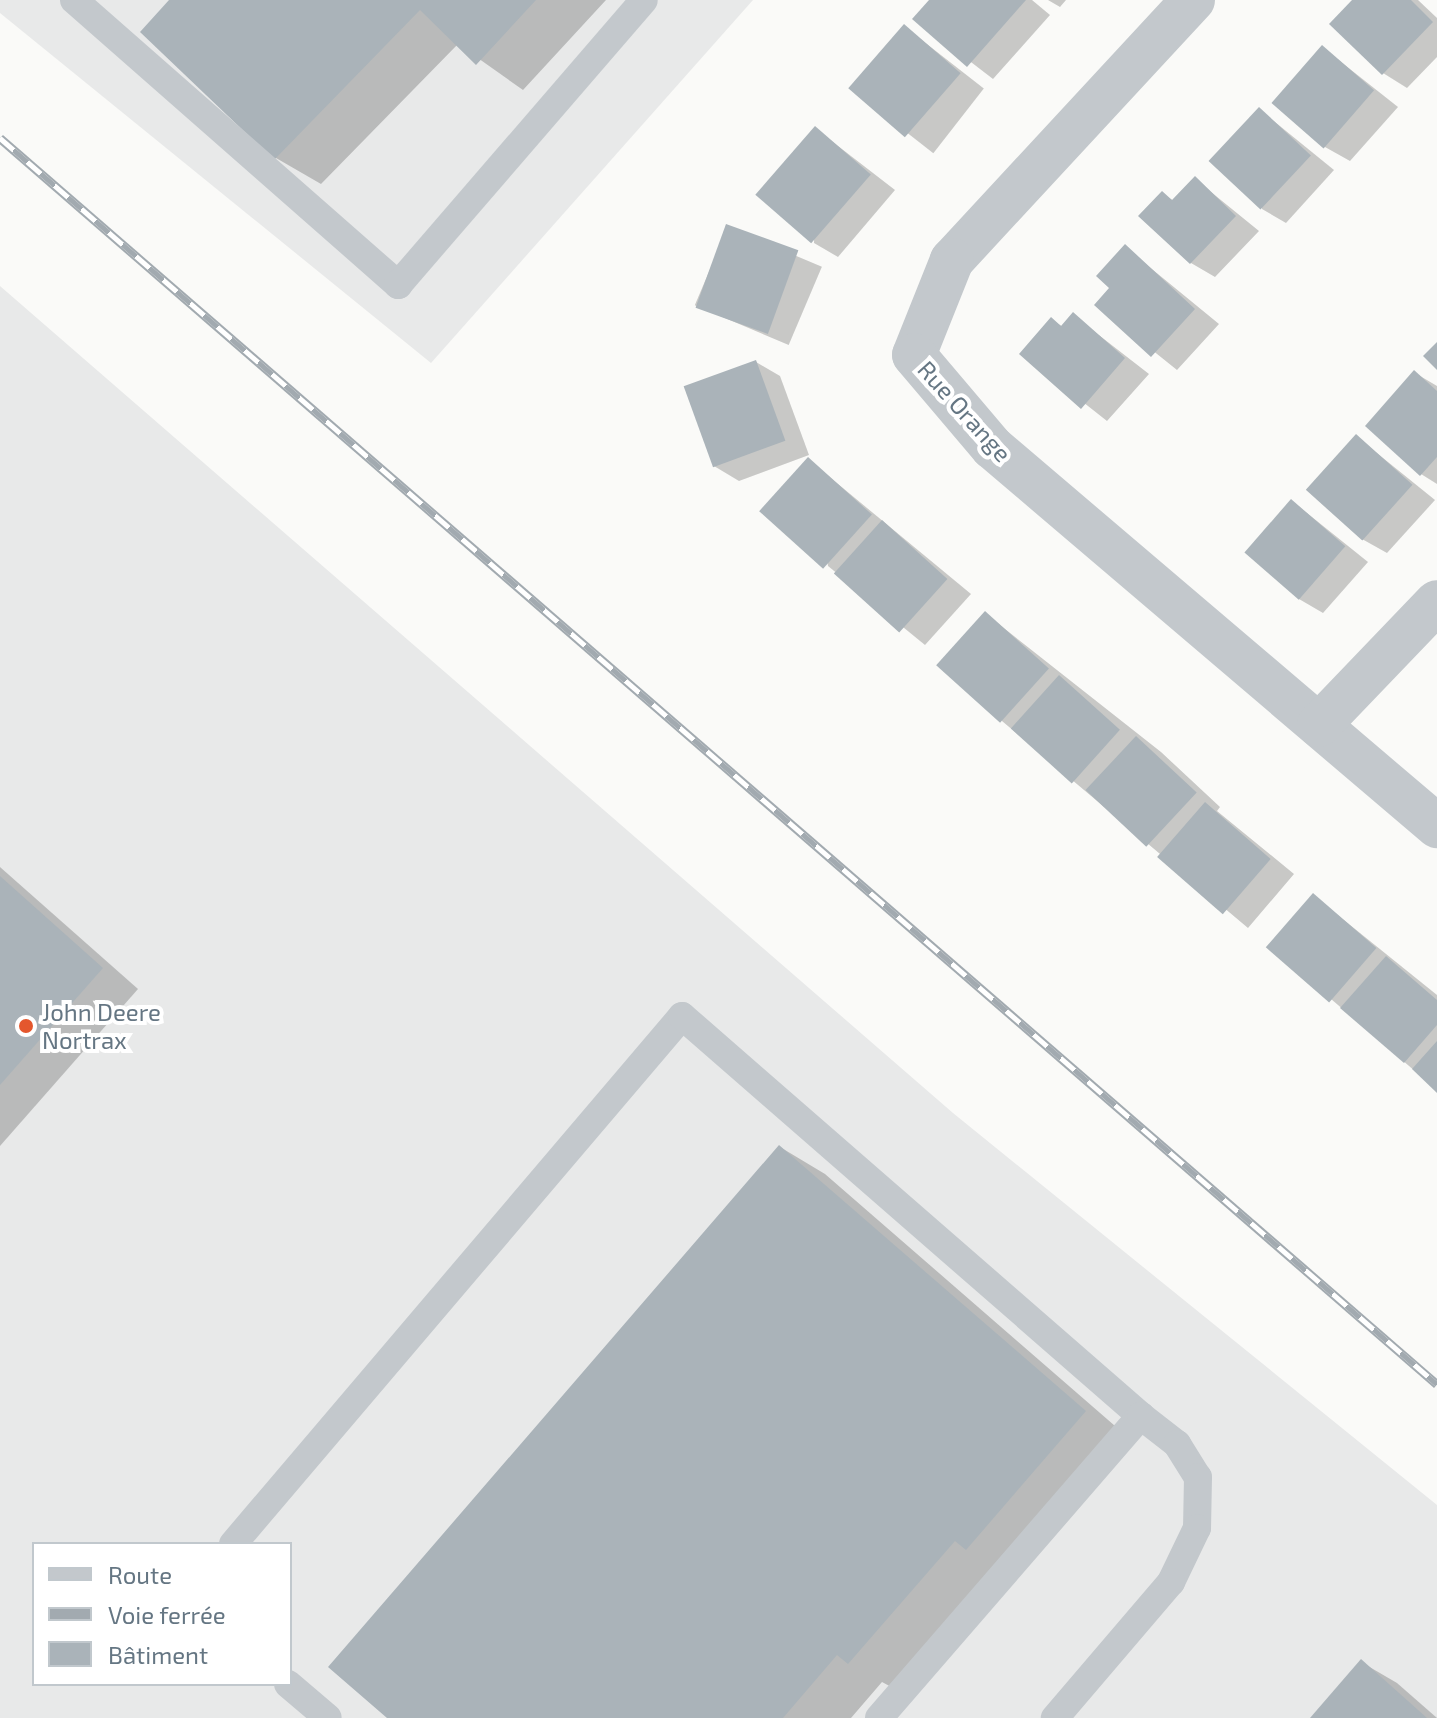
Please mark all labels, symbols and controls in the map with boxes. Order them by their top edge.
street label: Rue Orange [912,355,1018,467]
place label: John Deere Nortrax [42,998,161,1054]
marker: John Deere Nortrax [17,1017,35,1035]
legend [32,1542,292,1686]
text: Route [108,1560,172,1589]
text: Voie ferrée [108,1600,226,1629]
text: Bâtiment [108,1640,208,1669]

